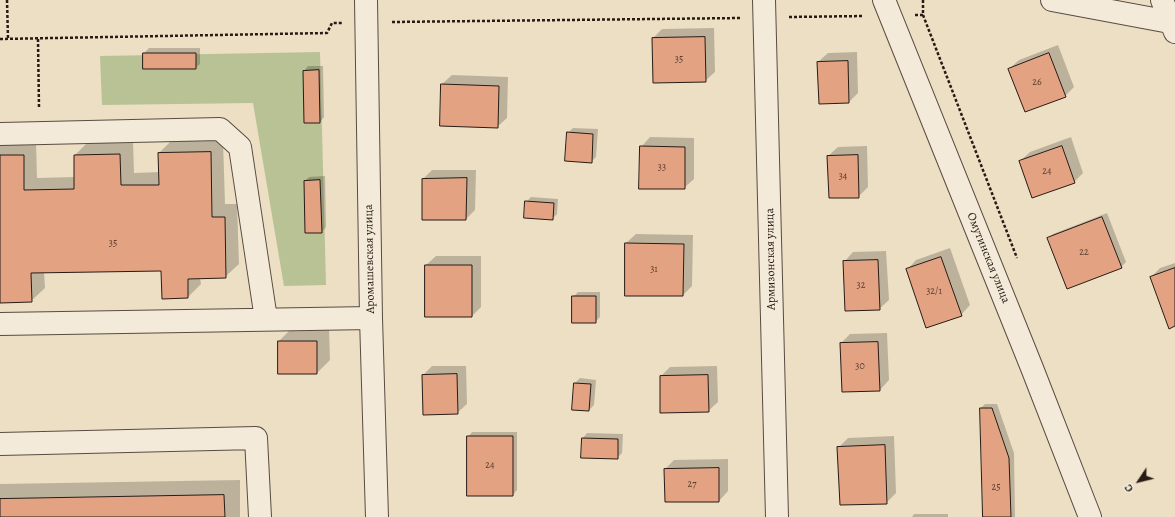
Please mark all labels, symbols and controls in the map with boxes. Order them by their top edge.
house number: 35 [675,54,683,66]
house number: 26 [1032,77,1042,89]
house number: 33 [658,162,666,174]
house number: 24 [1042,166,1052,178]
house number: 34 [839,171,847,183]
street label: Аромашевская улица [362,204,378,314]
street label: Армизонская улица [763,208,779,310]
street label: Омутинская улица [963,210,1013,306]
house number: 35 [109,238,117,250]
house number: 22 [1079,247,1089,259]
house number: 31 [650,264,658,276]
house number: 32 [857,280,865,292]
house number: 32/1 [926,286,942,298]
house number: 30 [855,361,865,373]
house number: 24 [485,460,495,472]
north arrow [1119,461,1159,501]
house number: 27 [688,479,696,491]
text: С [1121,481,1137,495]
house number: 25 [991,482,1001,494]

